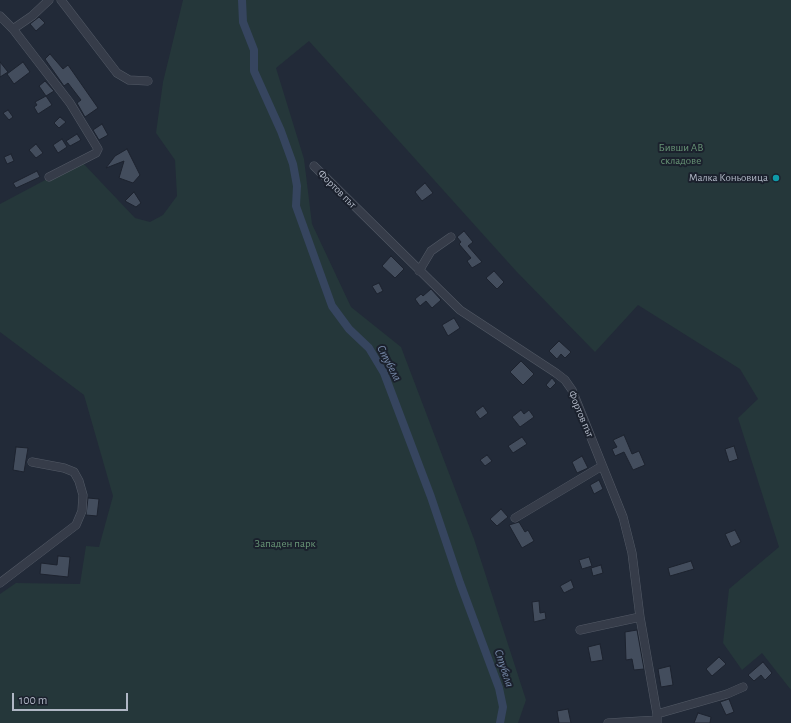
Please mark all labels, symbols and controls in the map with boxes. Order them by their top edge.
park label: Бивши АВ складове [659,141,703,167]
street label: Фортов път [315,167,359,211]
place label: Малка Коньовица [689,171,768,185]
marker: Малка Коньовица [771,173,781,183]
water label: Стубела [374,343,404,383]
street label: Фортов път [565,389,597,439]
park label: Западен парк [255,537,315,551]
water label: Стубела [491,647,517,689]
scale bar [14,685,130,711]
text: 100 m [19,694,47,706]

